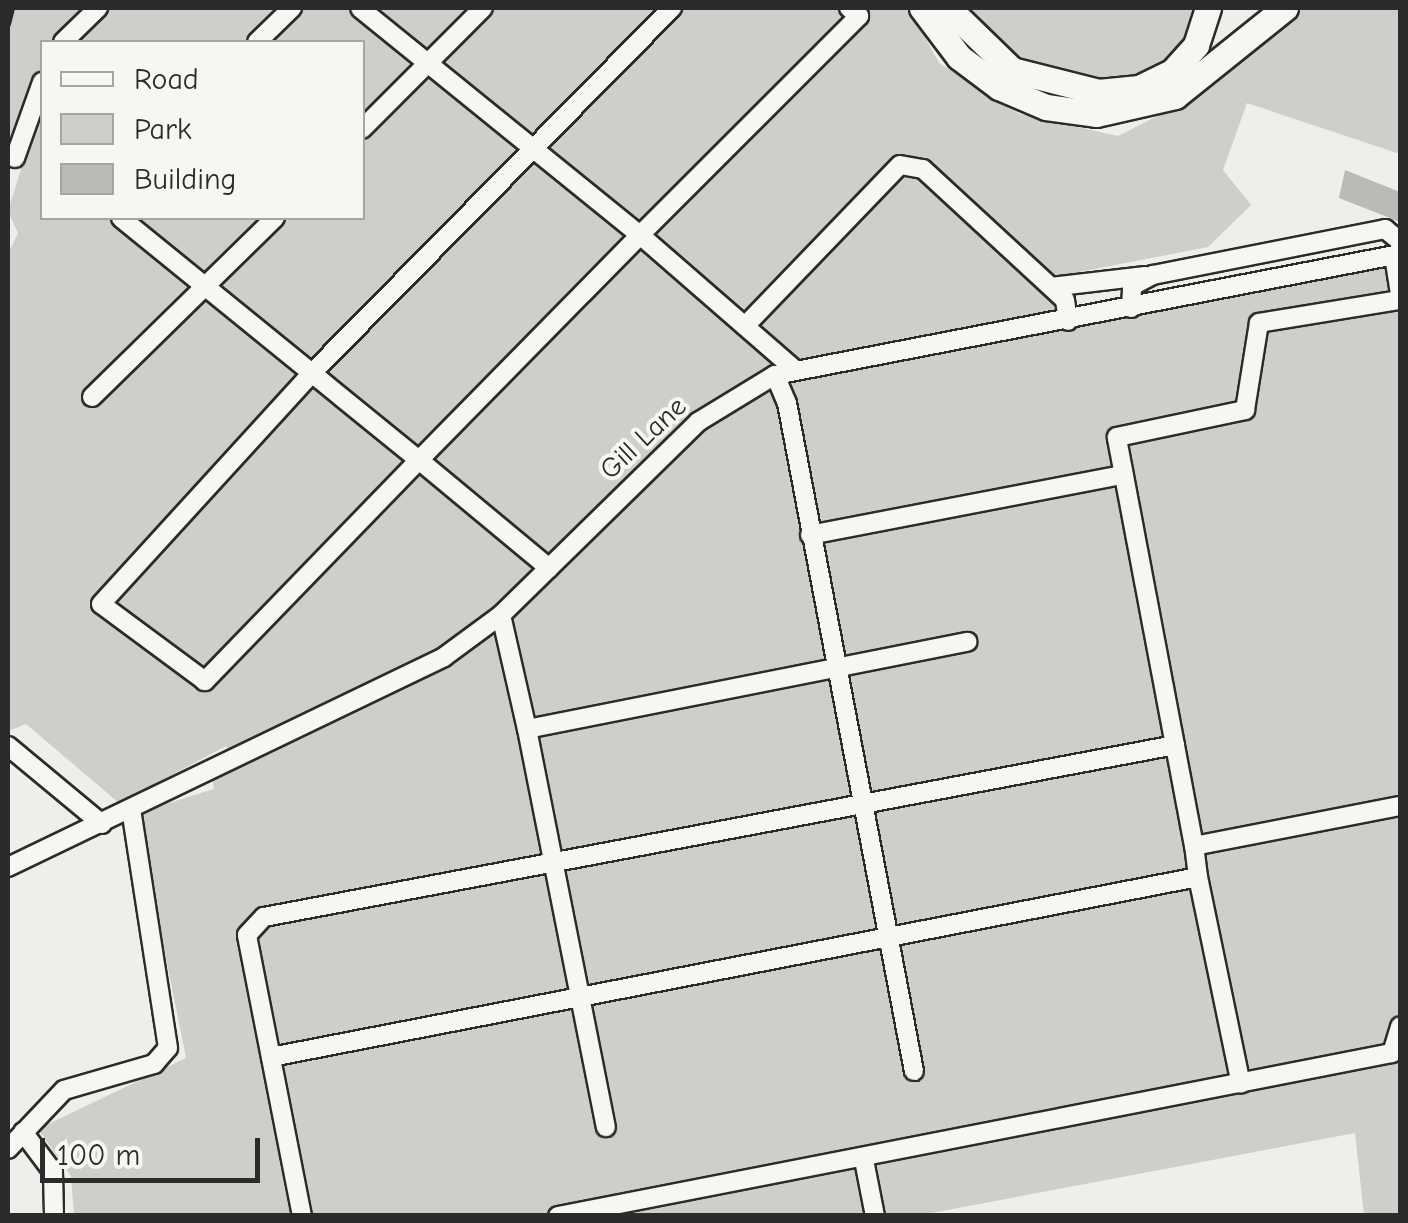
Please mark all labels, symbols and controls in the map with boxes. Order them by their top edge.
legend [40,40,365,220]
text: Road [134,62,199,97]
text: Park [134,112,191,147]
text: Building [134,162,237,197]
street label: Gill Lane [593,390,693,486]
scale bar [45,1118,265,1180]
text: 100 m [57,1138,140,1173]

